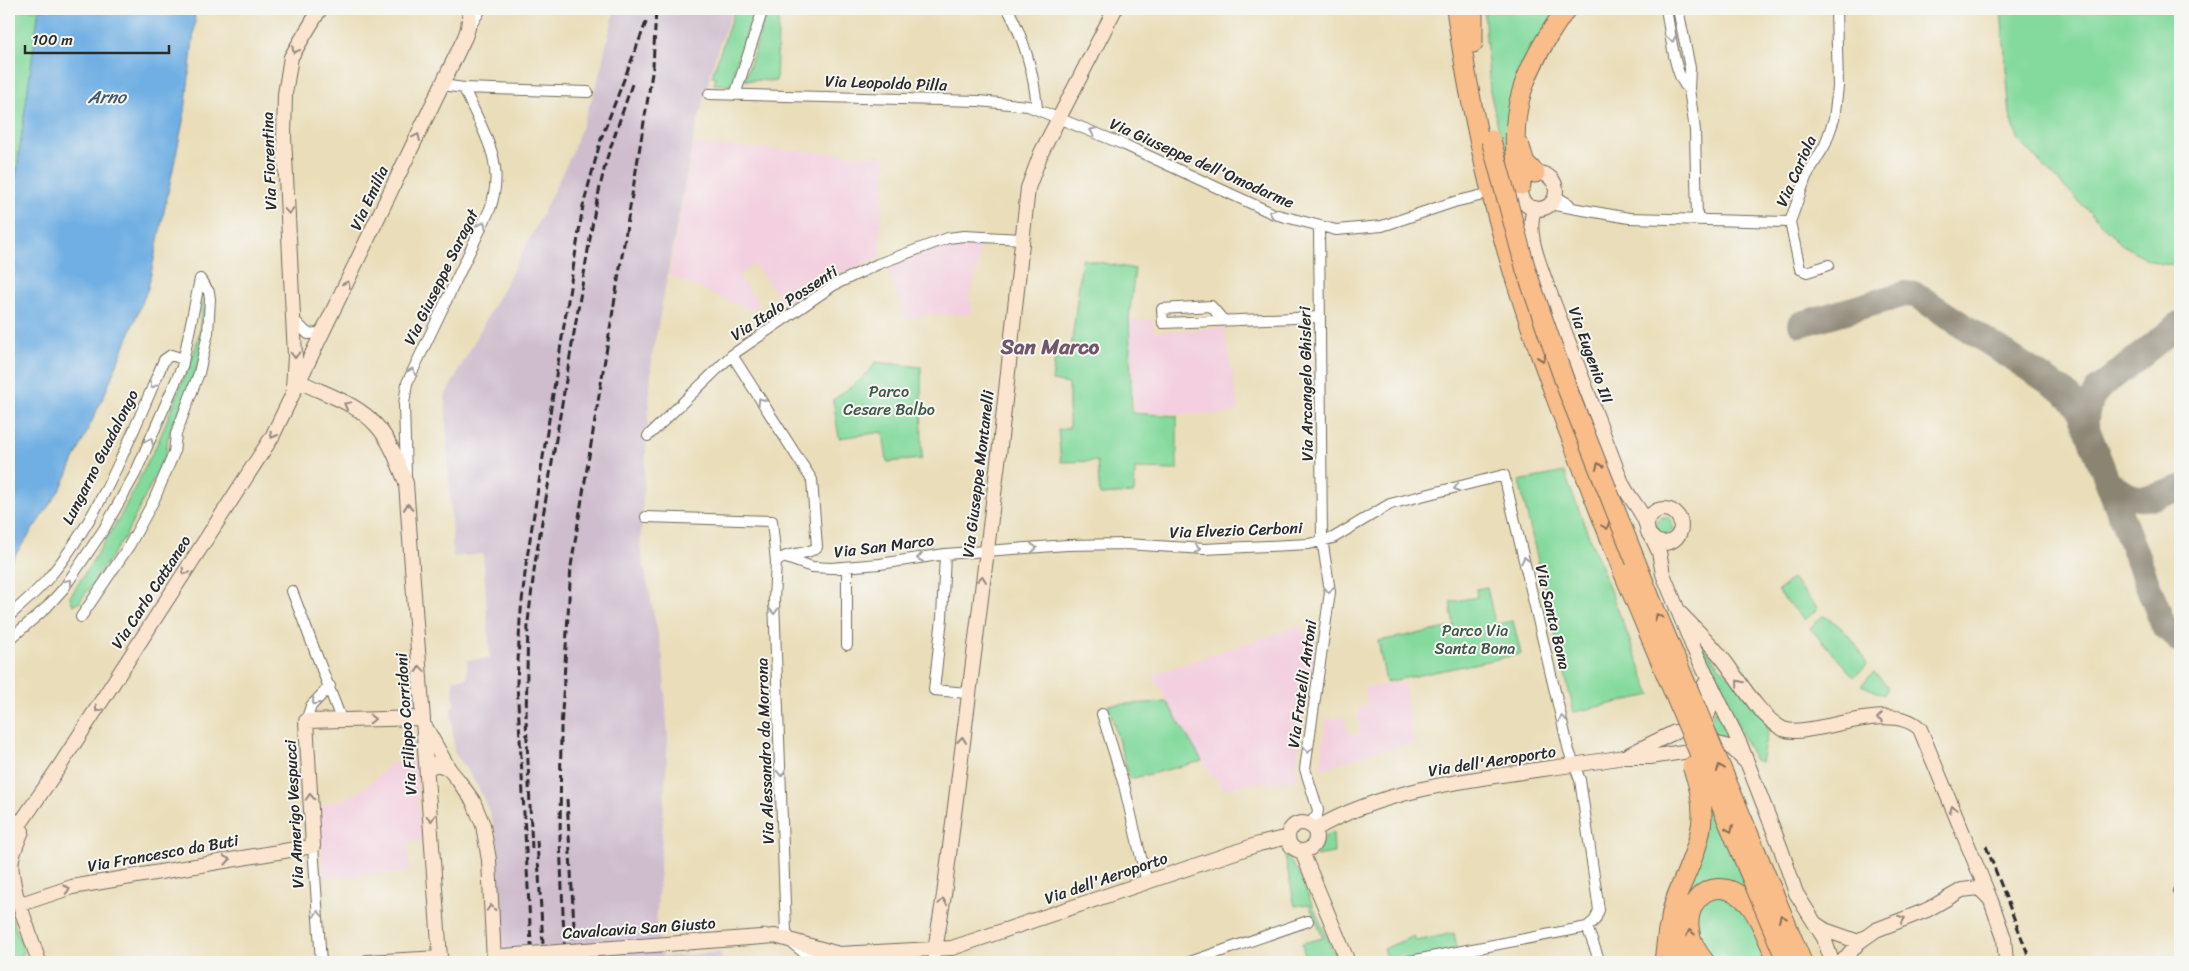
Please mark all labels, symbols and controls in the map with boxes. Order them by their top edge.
scale bar [25,22,169,54]
text: 100 m [32,27,73,53]
one-way arrow [1666,35,1677,44]
one-way arrow [291,45,301,54]
street label: Via Leopoldo Pilla [824,66,949,100]
water label: Arno [87,81,128,113]
street label: Via Giuseppe dell'Omodarme [1105,109,1299,217]
street label: Via Fiorentina [253,111,285,211]
one-way arrow [1089,126,1098,137]
street label: Via Cariola [1767,130,1825,212]
one-way arrow [410,134,420,143]
street label: Via Emilia [341,160,397,235]
street label: Via Giuseppe Saragat [395,203,487,350]
one-way arrow [283,207,294,215]
one-way arrow [1268,209,1277,219]
one-way arrow [477,221,487,230]
street label: Via Italo Possenti [724,257,844,349]
one-way arrow [340,280,351,289]
street label: Via Eugenio III [1560,302,1622,408]
street label: Via Arcangelo Ghisleri [1290,306,1322,462]
district label: San Marco [1000,328,1100,366]
one-way arrow [290,352,300,360]
one-way arrow [1536,353,1546,362]
one-way arrow [405,367,416,376]
park label: Parco Cesare Balbo [843,377,935,424]
one-way arrow [149,380,160,389]
street label: Lungarno Guadalongo [53,384,147,530]
street label: Via Giuseppe Montanelli [953,388,1003,559]
one-way arrow [758,398,767,407]
one-way arrow [343,401,352,411]
one-way arrow [270,430,280,439]
one-way arrow [143,437,154,446]
one-way arrow [1595,462,1605,471]
one-way arrow [1453,482,1461,492]
one-way arrow [403,503,414,511]
street label: Via Elvezio Cerboni [1169,513,1304,547]
one-way arrow [1600,522,1610,530]
street label: Via San Marco [832,525,936,567]
street label: Via Carlo Cattaneo [103,529,199,655]
one-way arrow [1031,543,1039,554]
one-way arrow [1193,544,1201,554]
one-way arrow [916,552,924,563]
one-way arrow [1520,556,1531,565]
street label: Via Santa Bona [1527,562,1579,672]
one-way arrow [182,566,191,575]
one-way arrow [977,575,987,583]
one-way arrow [63,579,71,588]
one-way arrow [1323,586,1334,594]
one-way arrow [769,607,780,615]
one-way arrow [1654,614,1664,622]
park label: Parco Via Santa Bona [1435,616,1515,663]
street label: Via Fratelli Antoni [1279,618,1325,750]
street label: Via Filippo Corridoni [387,651,425,796]
street label: Via Alessandro da Morrona [747,657,783,845]
one-way arrow [415,665,426,673]
one-way arrow [1735,679,1744,688]
one-way arrow [312,697,321,706]
one-way arrow [94,703,104,712]
one-way arrow [1876,712,1884,723]
one-way arrow [368,714,376,724]
one-way arrow [1557,714,1568,723]
one-way arrow [957,736,968,744]
street label: Via dell'Aeroporto [1426,737,1558,785]
street label: Via Amerigo Vespucci [276,738,312,889]
one-way arrow [1303,746,1313,755]
one-way arrow [1716,764,1726,773]
one-way arrow [775,769,786,777]
one-way arrow [305,793,316,801]
one-way arrow [1949,805,1959,814]
one-way arrow [425,815,436,823]
one-way arrow [1724,824,1734,833]
street label: Via Francesco da Buti [85,825,241,881]
street label: Via dell'Aeroporto [1040,843,1172,913]
one-way arrow [223,855,231,865]
one-way arrow [63,884,71,894]
one-way arrow [937,897,947,906]
one-way arrow [486,903,497,911]
street label: Cavalcavia San Giusto [561,908,717,948]
one-way arrow [312,909,323,917]
one-way arrow [1778,914,1789,923]
one-way arrow [1897,915,1906,925]
one-way arrow [1685,928,1695,937]

